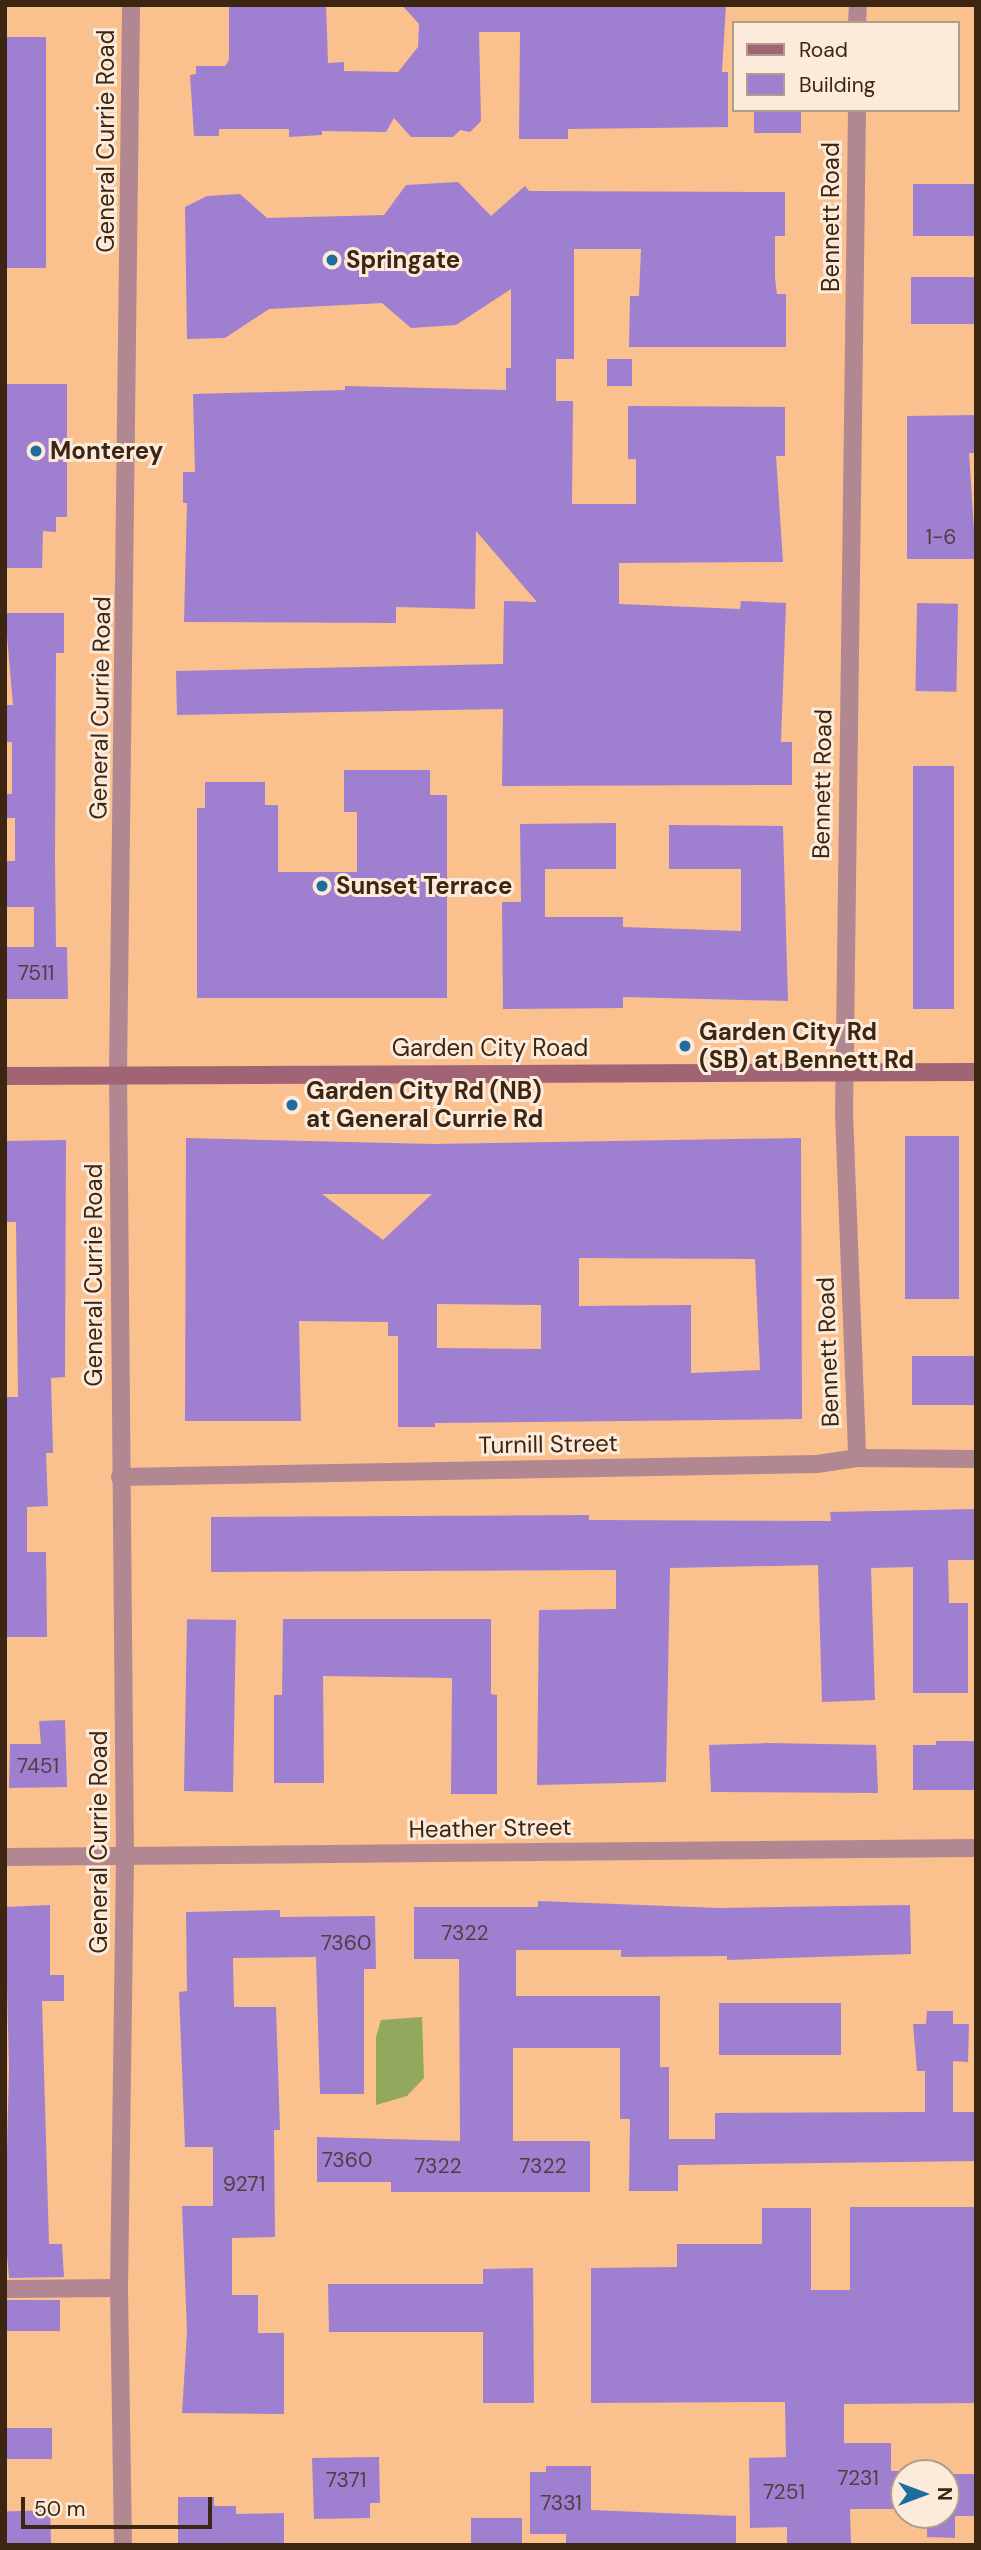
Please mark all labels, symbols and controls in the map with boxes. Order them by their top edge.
legend [732,21,960,112]
street label: General Currie Road [92,29,120,253]
text: Road [799,36,848,64]
text: Building [799,71,875,99]
street label: Bennett Road [817,142,845,292]
place label: Springate [346,246,460,274]
marker: Springate [324,252,340,268]
place label: Monterey [50,437,163,465]
marker: Monterey [28,443,44,459]
house number: 1-6 [925,524,957,550]
street label: General Currie Road [84,596,116,820]
street label: Bennett Road [806,709,838,859]
place label: Sunset Terrace [336,872,512,900]
marker: Sunset Terrace [314,878,330,894]
house number: 7511 [18,960,54,986]
place label: Garden City Rd (SB) at Bennett Rd [699,1018,914,1074]
street label: Garden City Road [392,1034,588,1062]
marker: Garden City Rd (SB) at Bennett Rd [677,1038,693,1054]
place label: Garden City Rd (NB) at General Currie Rd [306,1077,543,1133]
marker: Garden City Rd (NB) at General Currie Rd [284,1097,300,1113]
street label: General Currie Road [80,1163,108,1387]
street label: Bennett Road [811,1277,845,1427]
street label: Turnill Street [478,1428,618,1460]
street label: General Currie Road [85,1730,113,1954]
house number: 7451 [17,1753,59,1779]
street label: Heather Street [408,1812,572,1844]
house number: 7322 [441,1920,489,1946]
house number: 7360 [321,1930,371,1956]
house number: 7360 [322,2147,372,2173]
house number: 7322 [414,2153,462,2179]
house number: 7322 [519,2153,567,2179]
house number: 9271 [223,2171,265,2197]
north arrow [890,2459,960,2529]
house number: 7231 [837,2465,879,2491]
house number: 7371 [326,2467,366,2493]
house number: 7251 [763,2479,805,2505]
scale bar [24,2484,215,2528]
text: N [932,2487,957,2501]
house number: 7331 [540,2490,582,2516]
text: 50 m [34,2495,85,2523]

